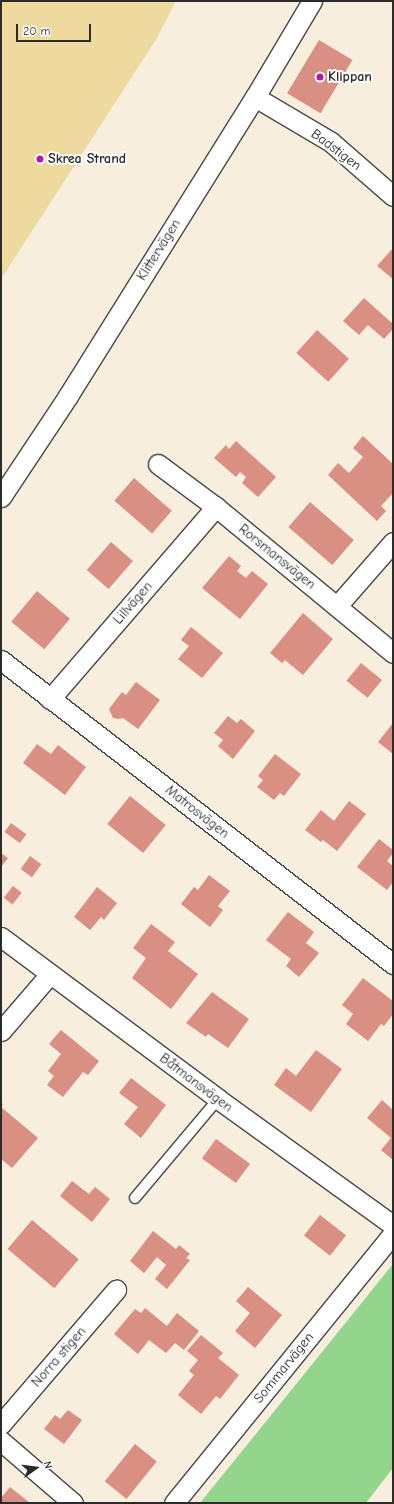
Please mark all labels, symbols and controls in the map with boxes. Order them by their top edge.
scale bar [18,16,93,42]
text: 20 m [23,24,51,38]
place label: Klippan [328,69,372,85]
marker: Klippan [315,72,325,82]
street label: Badstigen [308,126,364,174]
place label: Skrea Strand [48,151,126,167]
marker: Skrea Strand [35,154,45,164]
street label: Klittervägen [134,216,184,284]
street label: Rorsmansvägen [235,521,319,593]
street label: Lillvägen [110,578,156,628]
street label: Matrosvägen [162,782,232,842]
street label: Båtmansvägen [156,1050,236,1116]
street label: Norra stigen [28,1323,90,1391]
street label: Sommarvägen [250,1329,318,1407]
north arrow [16,1448,56,1488]
text: N [41,1460,55,1470]

